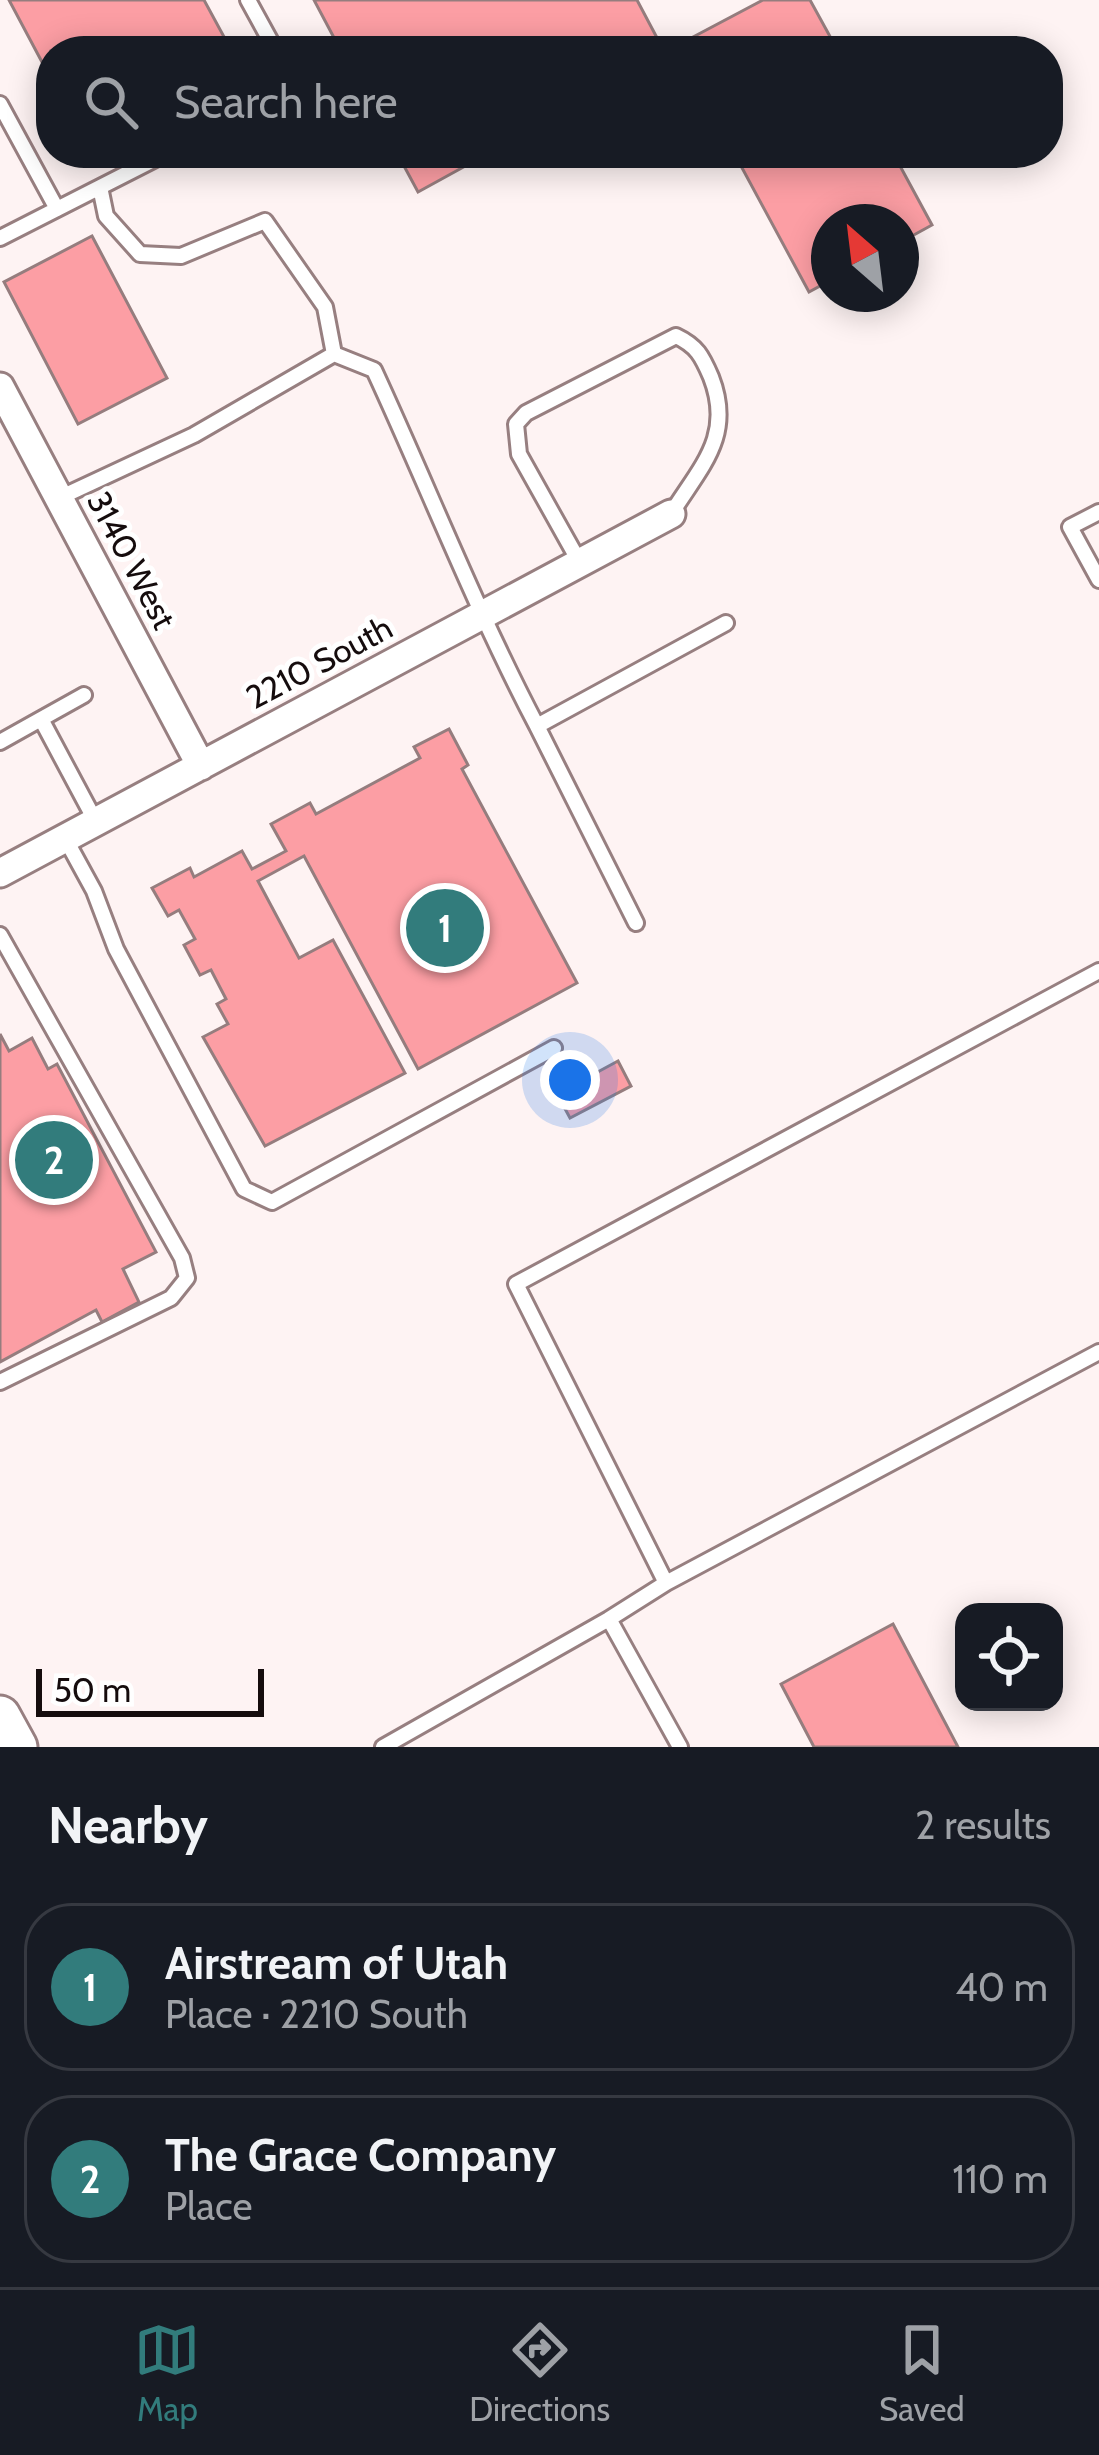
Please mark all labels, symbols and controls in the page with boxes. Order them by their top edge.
search box [36,36,1063,168]
icon: search [78,69,144,135]
text: Search here [174,75,398,129]
north arrow [811,204,919,312]
street label: 3140 West [79,484,185,636]
street label: 2210 South [239,607,399,717]
pin: 1 [406,883,484,973]
your location [540,1050,600,1110]
pin: 2 [15,1115,93,1205]
map controls [955,1603,1063,1711]
button: locate [955,1603,1063,1711]
scale bar [36,1663,264,1716]
text: 50 m [54,1670,131,1710]
text: Nearby [48,1794,208,1856]
text: 2 results [915,1801,1051,1849]
text: Airstream of Utah [165,1936,508,1990]
text: 1 [83,1963,97,2011]
text: 40 m [955,1963,1048,2011]
text: Place · 2210 South [165,1990,468,2038]
text: The Grace Company [165,2128,556,2182]
text: 2 [80,2155,100,2203]
text: 110 m [952,2155,1048,2203]
text: Place [165,2182,252,2230]
tab: Map [134,2317,200,2429]
tab: Directions [469,2317,610,2429]
tab: Saved [879,2317,965,2429]

